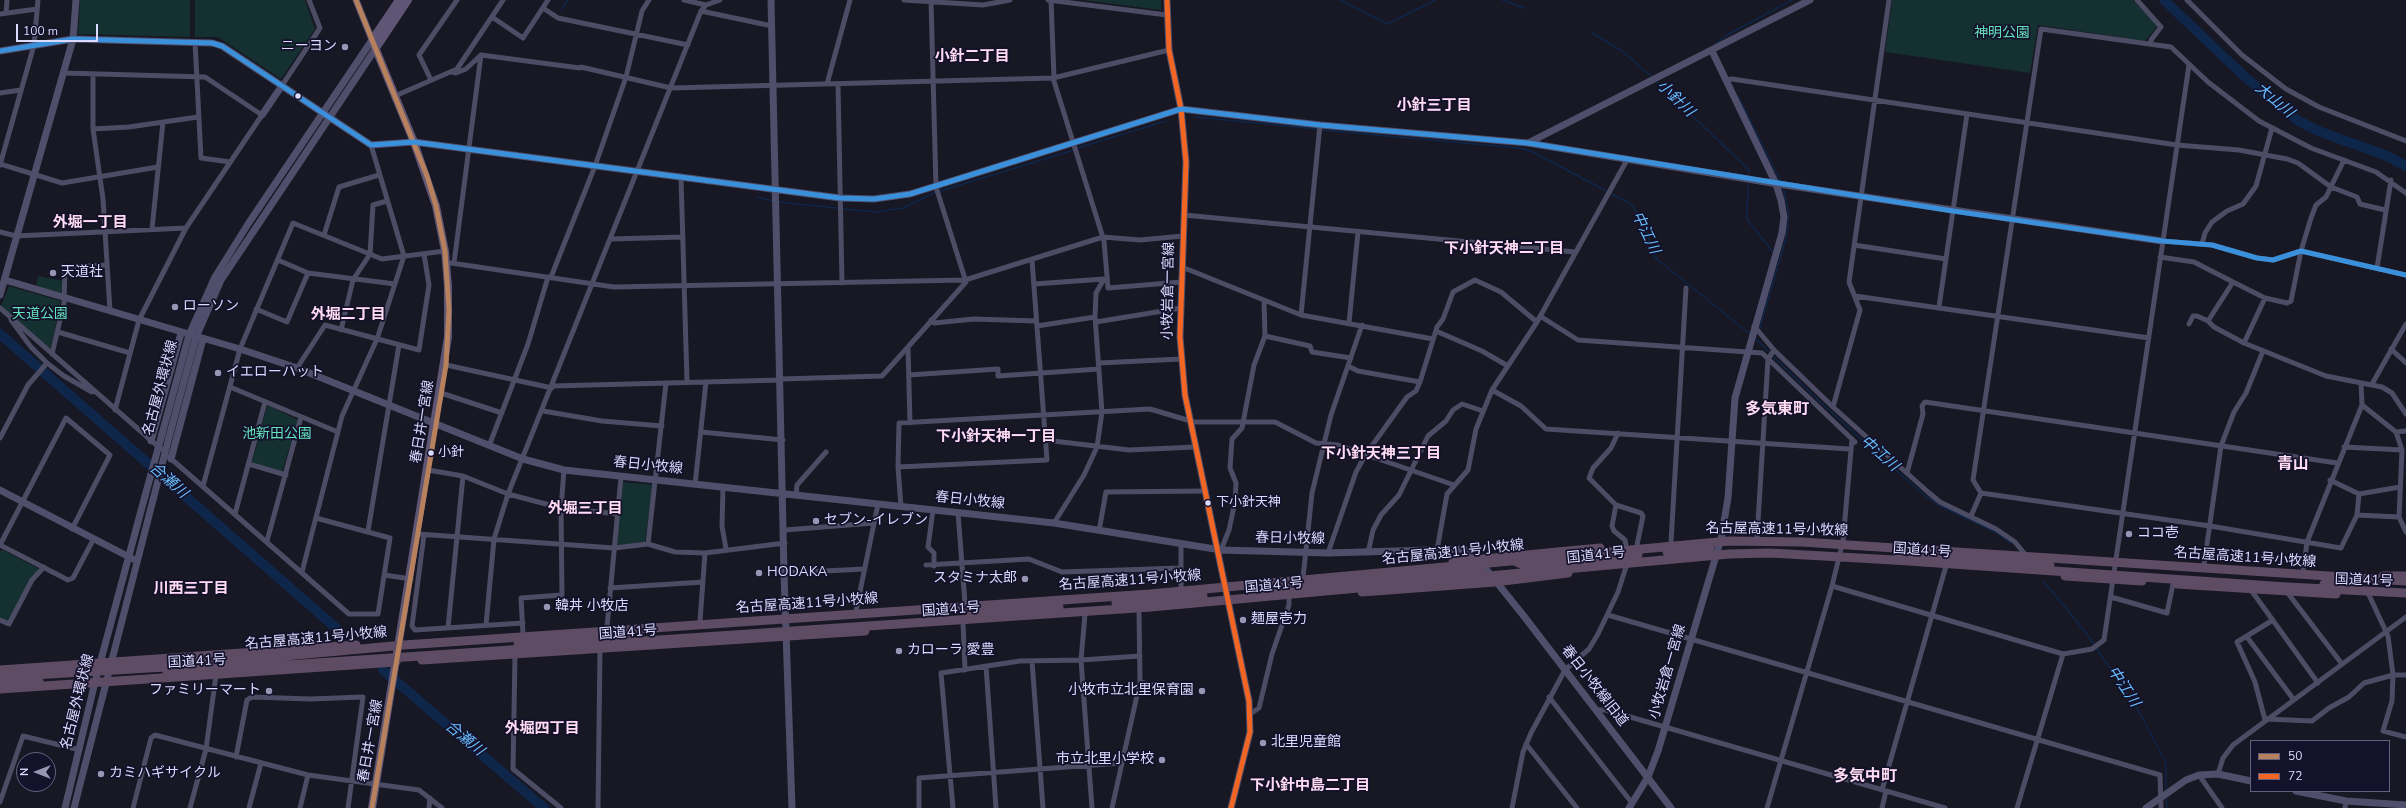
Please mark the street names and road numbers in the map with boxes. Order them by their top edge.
street label: 小牧岩倉一宮線 [1160,242,1178,340]
street label: 名古屋外環状線 [140,338,182,438]
street label: 春日井一宮線 [408,379,438,465]
street label: 春日小牧線 [612,454,684,478]
street label: 春日小牧線 [934,489,1006,513]
street label: 名古屋高速11号小牧線 [1705,520,1849,540]
street label: 春日小牧線 [1255,530,1325,548]
street label: 名古屋高速11号小牧線 [1381,537,1525,569]
street label: 国道41号 [1892,541,1952,561]
street label: 国道41号 [1566,545,1626,567]
street label: 名古屋高速11号小牧線 [2173,545,2317,571]
street label: 名古屋高速11号小牧線 [1058,568,1202,594]
street label: 国道41号 [2334,572,2394,590]
street label: 国道41号 [1244,575,1304,597]
street label: 名古屋高速11号小牧線 [735,591,879,617]
street label: 国道41号 [921,600,981,620]
street label: 国道41号 [598,623,658,643]
street label: 小牧岩倉一宮線 [1646,623,1690,721]
street label: 名古屋高速11号小牧線 [244,624,388,654]
street label: 春日小牧線旧道 [1557,642,1631,730]
street label: 名古屋外環状線 [58,652,98,752]
street label: 国道41号 [167,652,227,672]
street label: 春日井一宮線 [355,698,387,784]

